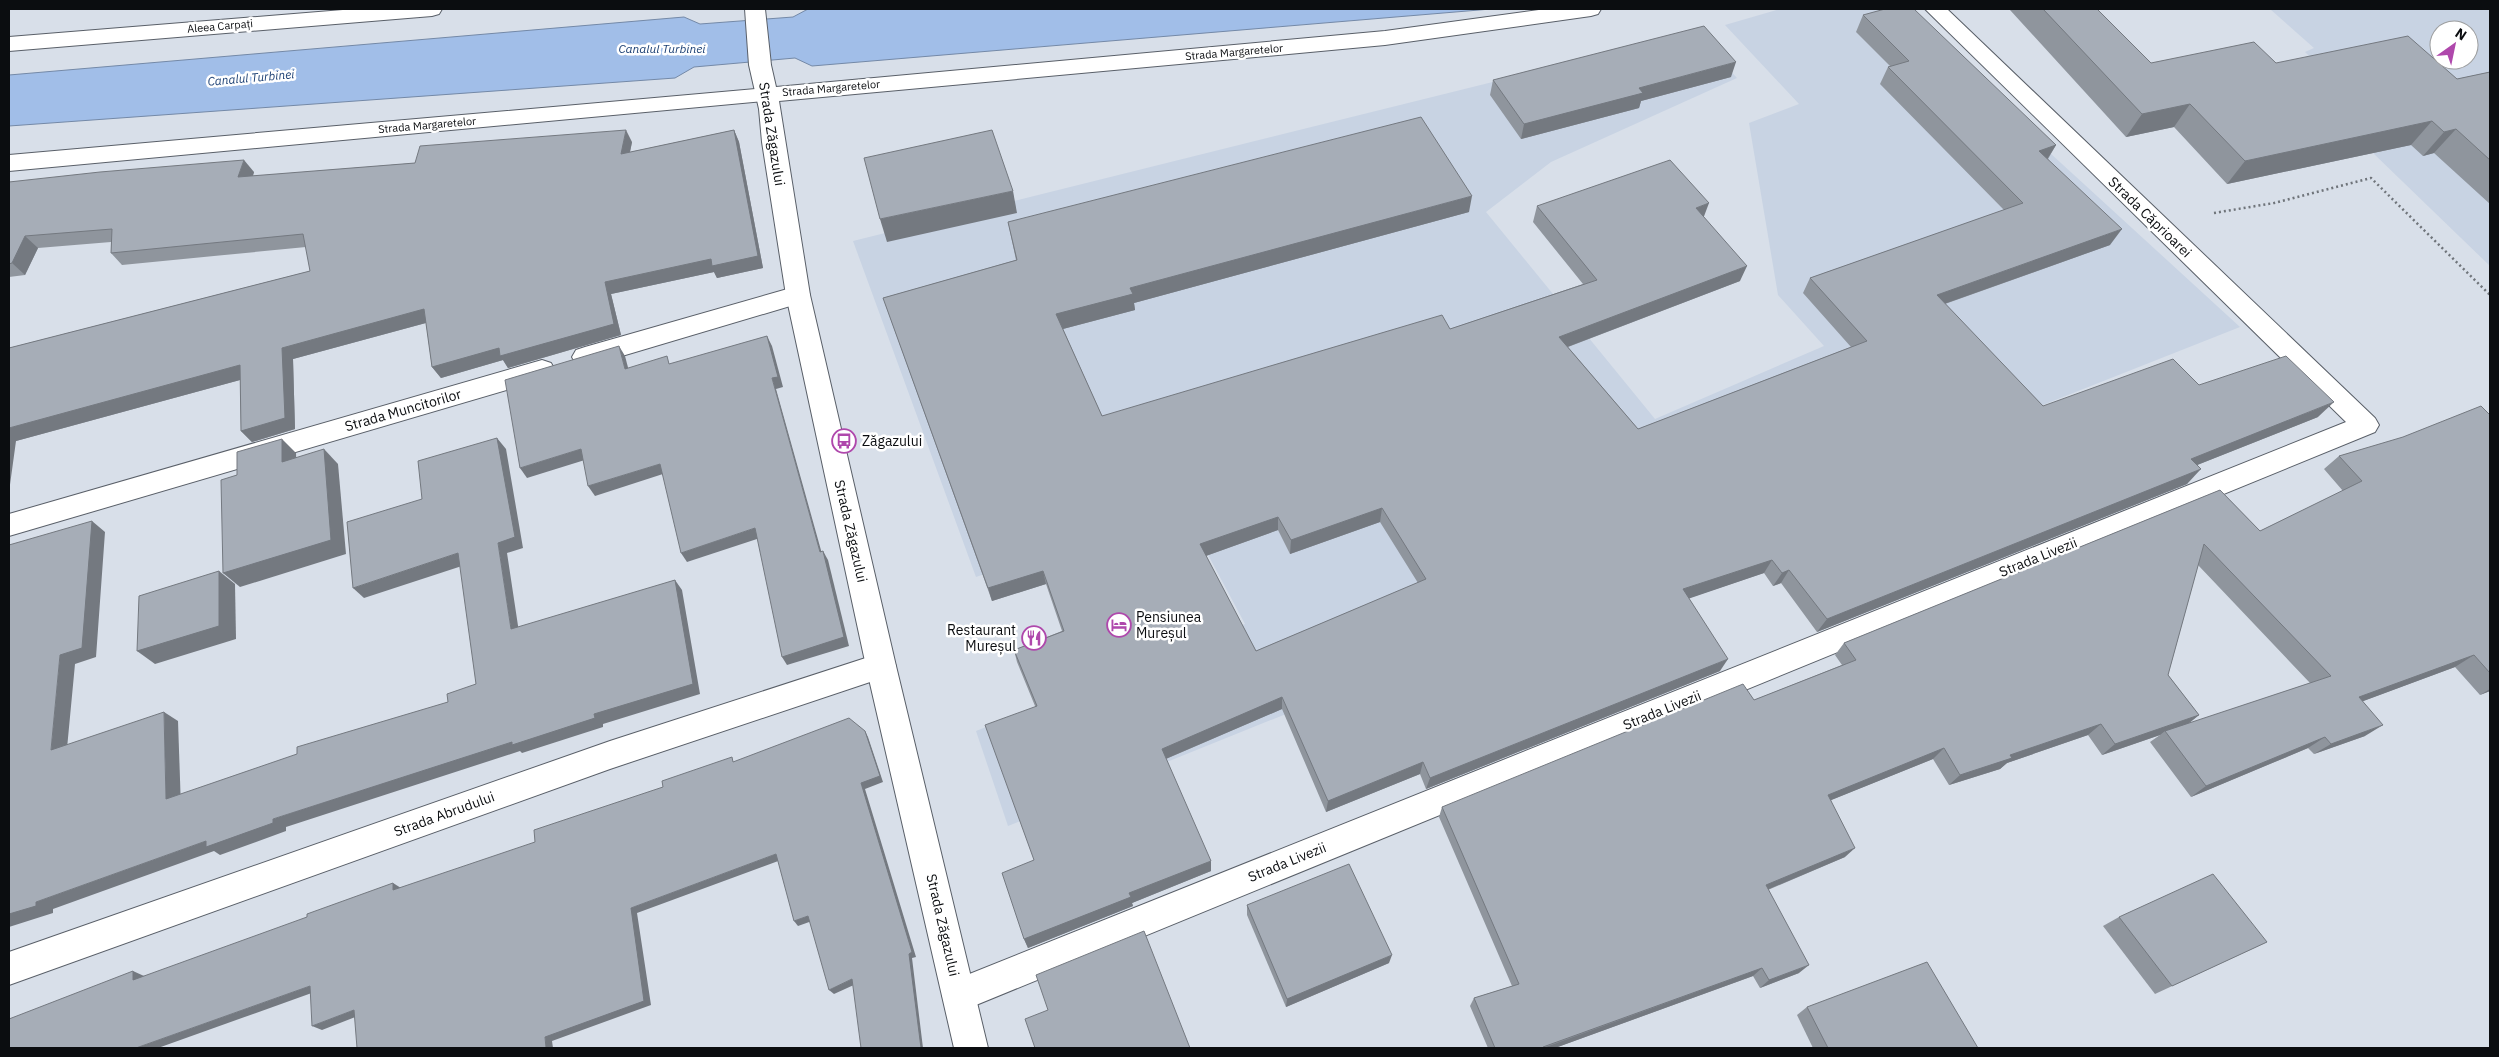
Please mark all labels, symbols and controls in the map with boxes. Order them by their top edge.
street label: Aleea Carpați [186,16,254,36]
north arrow [2429,20,2479,70]
text: N [2452,24,2470,44]
water label: Canalul Turbinei [618,41,706,56]
street label: Strada Margaretelor [1184,41,1284,63]
water label: Canalul Turbinei [207,66,296,89]
street label: Strada Margaretelor [781,77,881,99]
street label: Strada Zăgazului [755,81,789,187]
street label: Strada Margaretelor [377,114,477,136]
street label: Strada Căprioarei [2105,173,2195,261]
street label: Strada Muncitorilor [343,385,463,435]
bus stop icon: Zăgazului [831,428,857,454]
place label: Zăgazului [862,432,922,450]
street label: Strada Zăgazului [830,478,872,584]
street label: Strada Livezii [1996,533,2080,581]
place label: Pensiunea Mureșul [1136,608,1202,642]
hotel icon: Pensiunea Mureșul [1106,612,1132,638]
place label: Restaurant Mureșul [947,621,1016,655]
restaurant icon: Restaurant Mureșul [1021,625,1047,651]
street label: Strada Livezii [1620,686,1704,734]
street label: Strada Abrudului [391,787,497,841]
street label: Strada Livezii [1245,838,1329,886]
street label: Strada Zăgazului [922,872,964,978]

